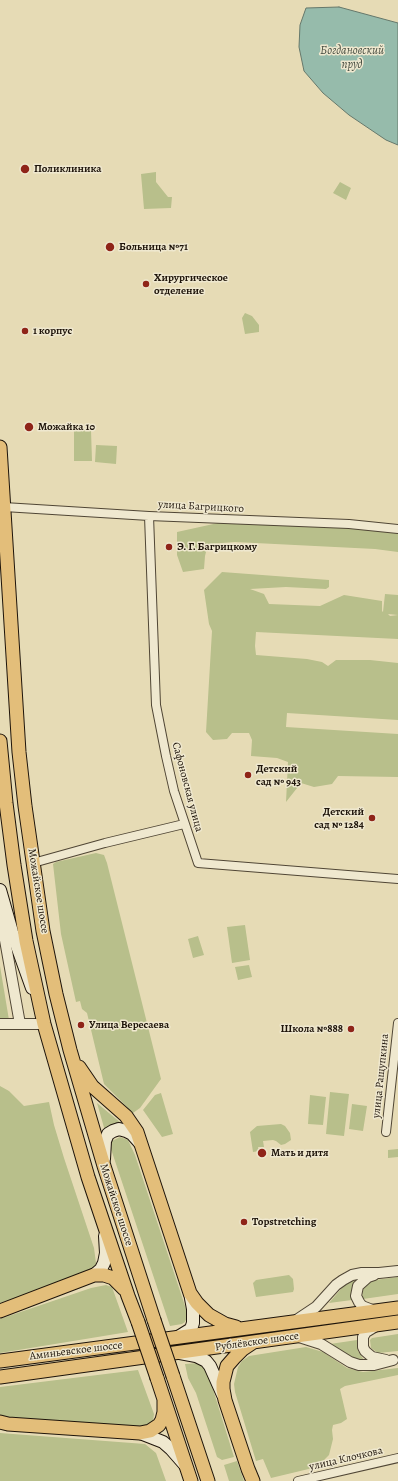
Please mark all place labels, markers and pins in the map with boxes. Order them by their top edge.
place label: Поликлиника [34,162,102,176]
marker: Поликлиника [19,163,31,175]
place label: Больница №71 [119,240,188,254]
marker: Больница №71 [104,241,116,253]
place label: Хирургическое отделение [154,271,228,297]
marker: Хирургическое отделение [141,279,151,289]
place label: 1 корпус [33,324,72,338]
marker: 1 корпус [20,326,30,336]
place label: Можайка 10 [38,420,95,434]
marker: Можайка 10 [23,421,35,433]
place label: Э. Г. Багрицкому [177,540,257,554]
marker: Э. Г. Багрицкому [164,542,174,552]
place label: Детский сад № 943 [256,762,301,788]
marker: Детский сад № 943 [243,770,253,780]
place label: Детский сад № 1284 [314,805,364,831]
marker: Детский сад № 1284 [367,813,377,823]
place label: Улица Вересаева [89,1018,169,1032]
marker: Улица Вересаева [76,1020,86,1030]
place label: Школа №888 [281,1022,343,1036]
marker: Школа №888 [346,1024,356,1034]
place label: Мать и дитя [271,1146,329,1160]
marker: Мать и дитя [256,1147,268,1159]
place label: Topstretching [252,1215,316,1229]
marker: Topstretching [239,1217,249,1227]

